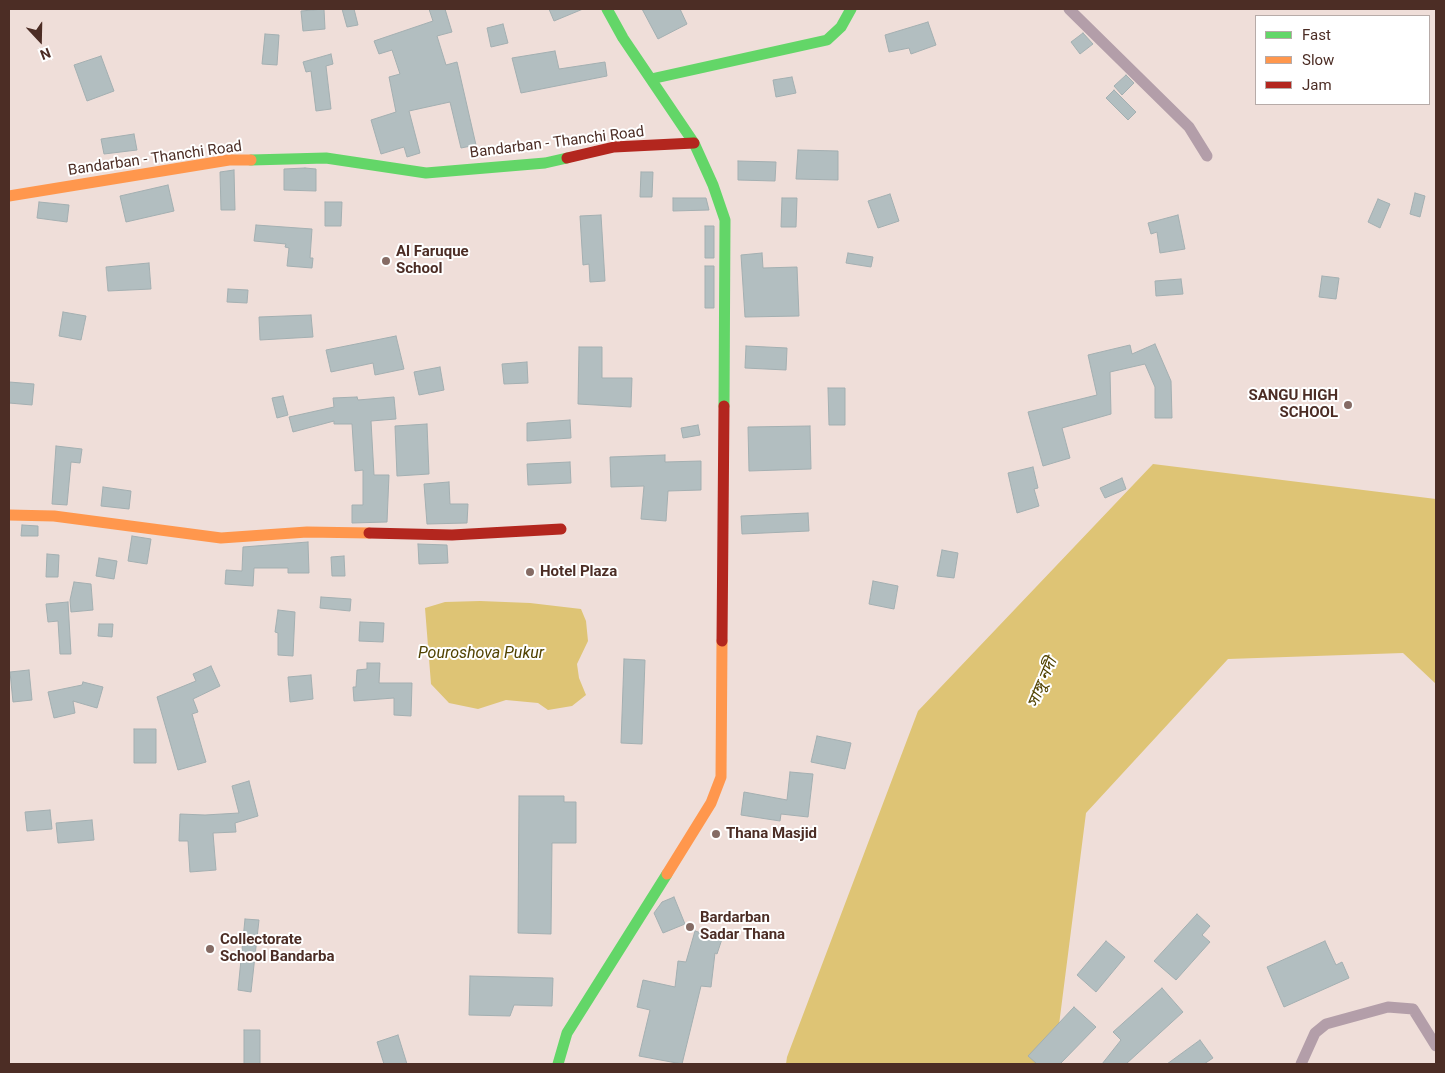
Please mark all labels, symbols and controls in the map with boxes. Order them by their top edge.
north arrow [15,15,65,65]
legend [1255,15,1430,105]
text: Fast [1302,26,1331,44]
text: N [38,45,53,63]
text: Slow [1302,51,1334,69]
text: Jam [1302,76,1332,94]
street label: Bandarban - Thanchi Road [469,123,645,163]
street label: Bandarban - Thanchi Road [67,138,243,180]
place label: Al Faruque School [396,243,469,278]
marker: Al Faruque School [380,255,392,267]
place label: SANGU HIGH SCHOOL [1248,387,1338,422]
marker: SANGU HIGH SCHOOL [1342,399,1354,411]
place label: Hotel Plaza [540,563,617,581]
marker: Hotel Plaza [524,566,536,578]
water label: Pouroshova Pukur [418,644,544,664]
water label: সাঙ্গু নদী [1024,655,1062,711]
place label: Thana Masjid [726,825,817,843]
marker: Thana Masjid [710,828,722,840]
place label: Bardarban Sadar Thana [700,909,785,944]
marker: Bardarban Sadar Thana [684,921,696,933]
place label: Collectorate School Bandarba [220,931,335,966]
marker: Collectorate School Bandarba [204,943,216,955]

